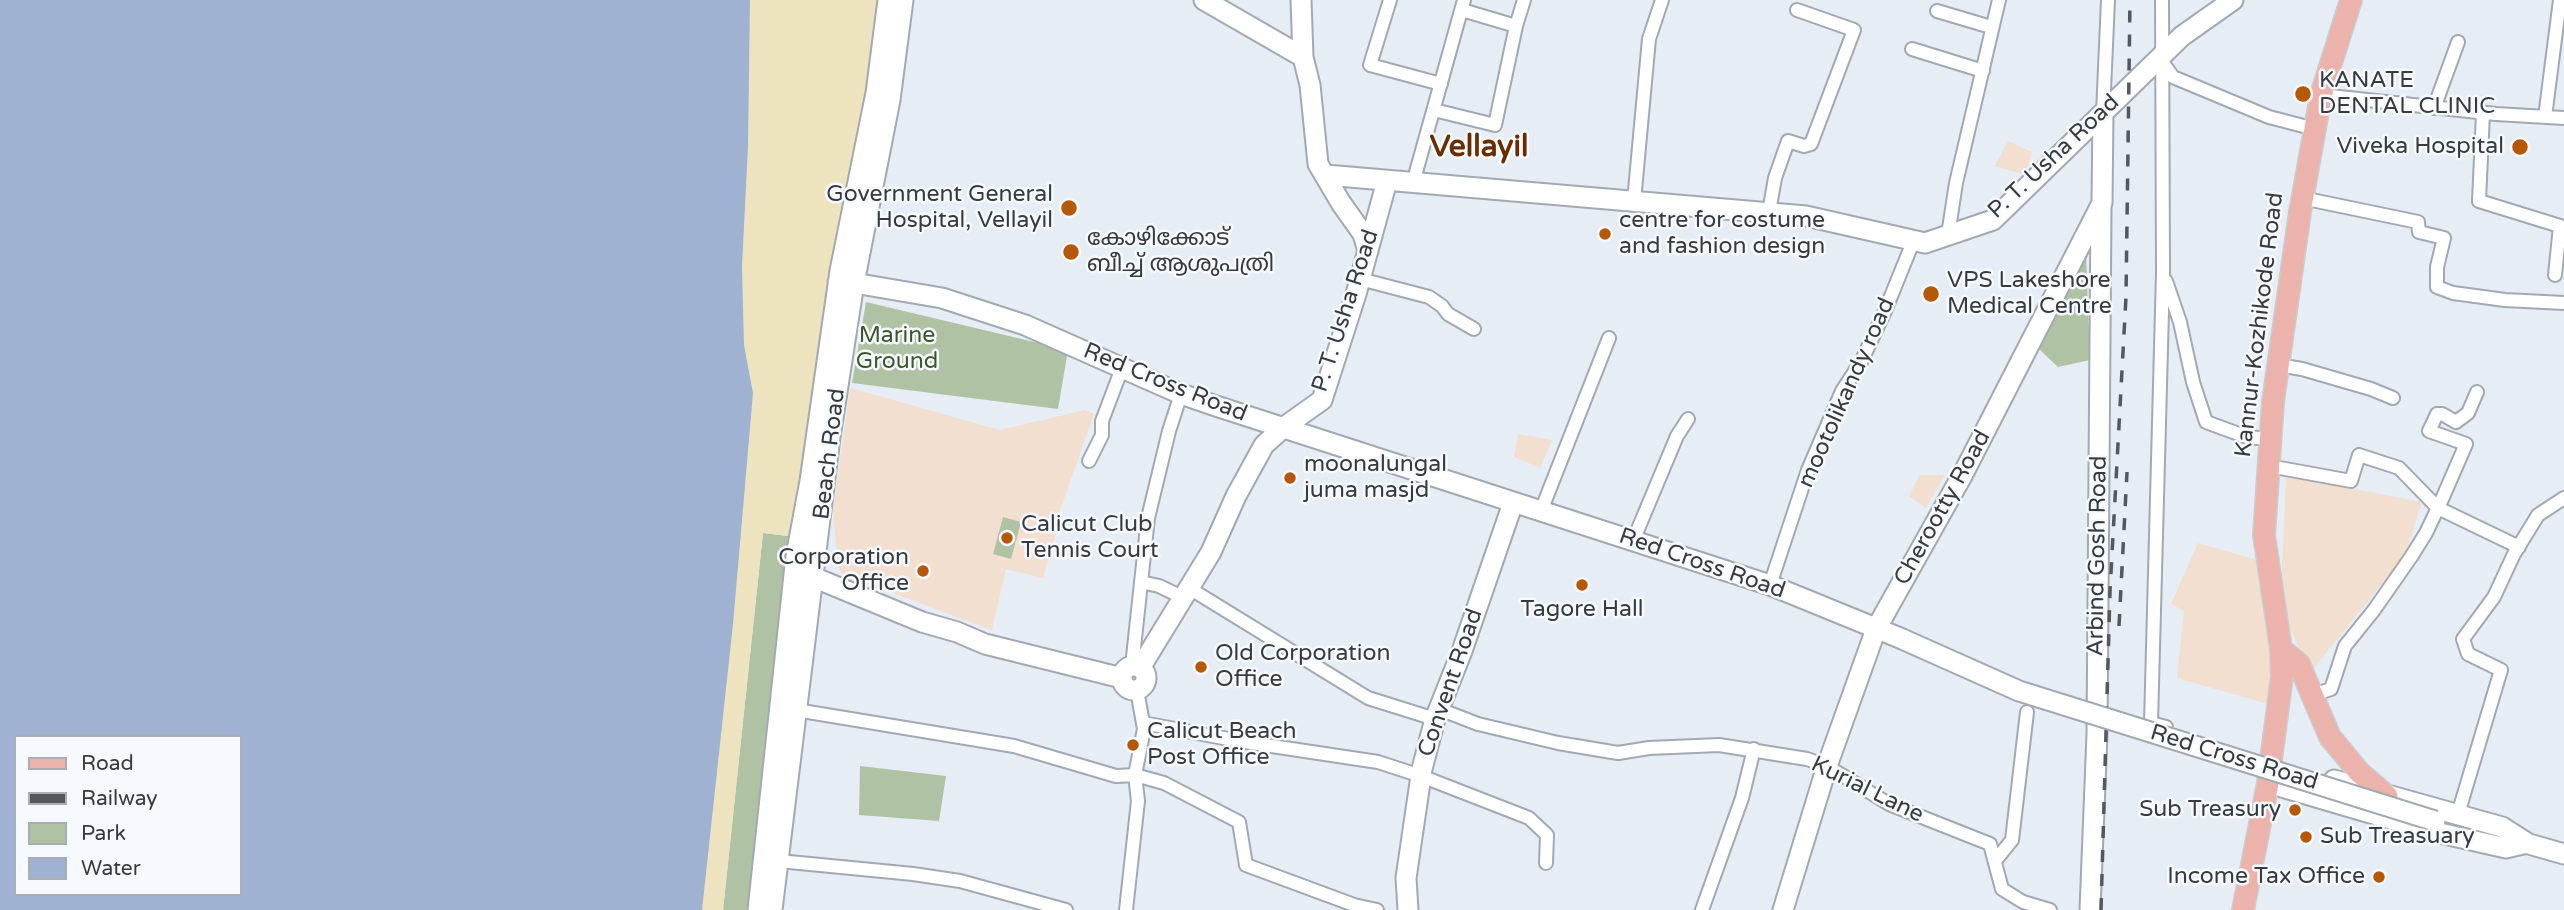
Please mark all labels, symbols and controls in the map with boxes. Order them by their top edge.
place label: KANATE DENTAL CLINIC [2319,67,2495,121]
marker: KANATE DENTAL CLINIC [2293,84,2313,104]
street label: P. T. Usha Road [1983,89,2125,225]
district label: Vellayil [1430,130,1528,166]
place label: Viveka Hospital [2337,133,2504,161]
marker: Viveka Hospital [2510,137,2530,157]
place label: Government General Hospital, Vellayil [826,181,1053,235]
street label: Kannur-Kozhikode Road [2230,191,2290,459]
marker: Government General Hospital, Vellayil [1059,198,1079,218]
place label: centre for costume and fashion design [1619,207,1825,261]
place label: കോഴിക്കോട് ബീച്ച് ആശുപത്രി [1087,225,1274,279]
street label: P. T. Usha Road [1307,226,1385,396]
marker: centre for costume and fashion design [1597,226,1613,242]
marker: കോഴിക്കോട് ബീച്ച് ആശുപത്രി [1061,242,1081,262]
place label: VPS Lakeshore Medical Centre [1947,267,2112,321]
marker: VPS Lakeshore Medical Centre [1921,284,1941,304]
street label: mootolikandy road [1793,294,1901,492]
park label: Marine Ground [856,322,938,376]
street label: Red Cross Road [1079,338,1251,428]
street label: Beach Road [808,387,852,521]
street label: Cherootty Road [1889,426,1997,590]
place label: moonalungal juma masjd [1304,451,1447,505]
street label: Arbind Gosh Road [2082,455,2114,657]
marker: moonalungal juma masjd [1282,470,1298,486]
place label: Calicut Club Tennis Court [1021,511,1159,565]
street label: Red Cross Road [1615,523,1789,605]
marker: Calicut Club Tennis Court [999,530,1015,546]
place label: Corporation Office [778,544,909,598]
marker: Corporation Office [915,563,931,579]
marker: Tagore Hall [1574,577,1590,593]
place label: Tagore Hall [1521,596,1643,624]
street label: Convent Road [1413,605,1489,761]
place label: Old Corporation Office [1215,640,1391,694]
marker: Old Corporation Office [1193,659,1209,675]
place label: Calicut Beach Post Office [1147,718,1296,772]
street label: Red Cross Road [2147,719,2321,797]
legend [14,735,242,896]
marker: Calicut Beach Post Office [1125,737,1141,753]
text: Road [81,751,134,776]
street label: Kurial Lane [1806,751,1928,829]
text: Railway [81,786,158,811]
place label: Sub Treasury [2139,796,2281,824]
marker: Sub Treasury [2287,802,2303,818]
text: Park [81,821,126,846]
place label: Sub Treasuary [2320,823,2475,851]
marker: Sub Treasuary [2298,829,2314,845]
text: Water [81,856,141,881]
place label: Income Tax Office [2167,863,2365,891]
marker: Income Tax Office [2371,869,2387,885]

